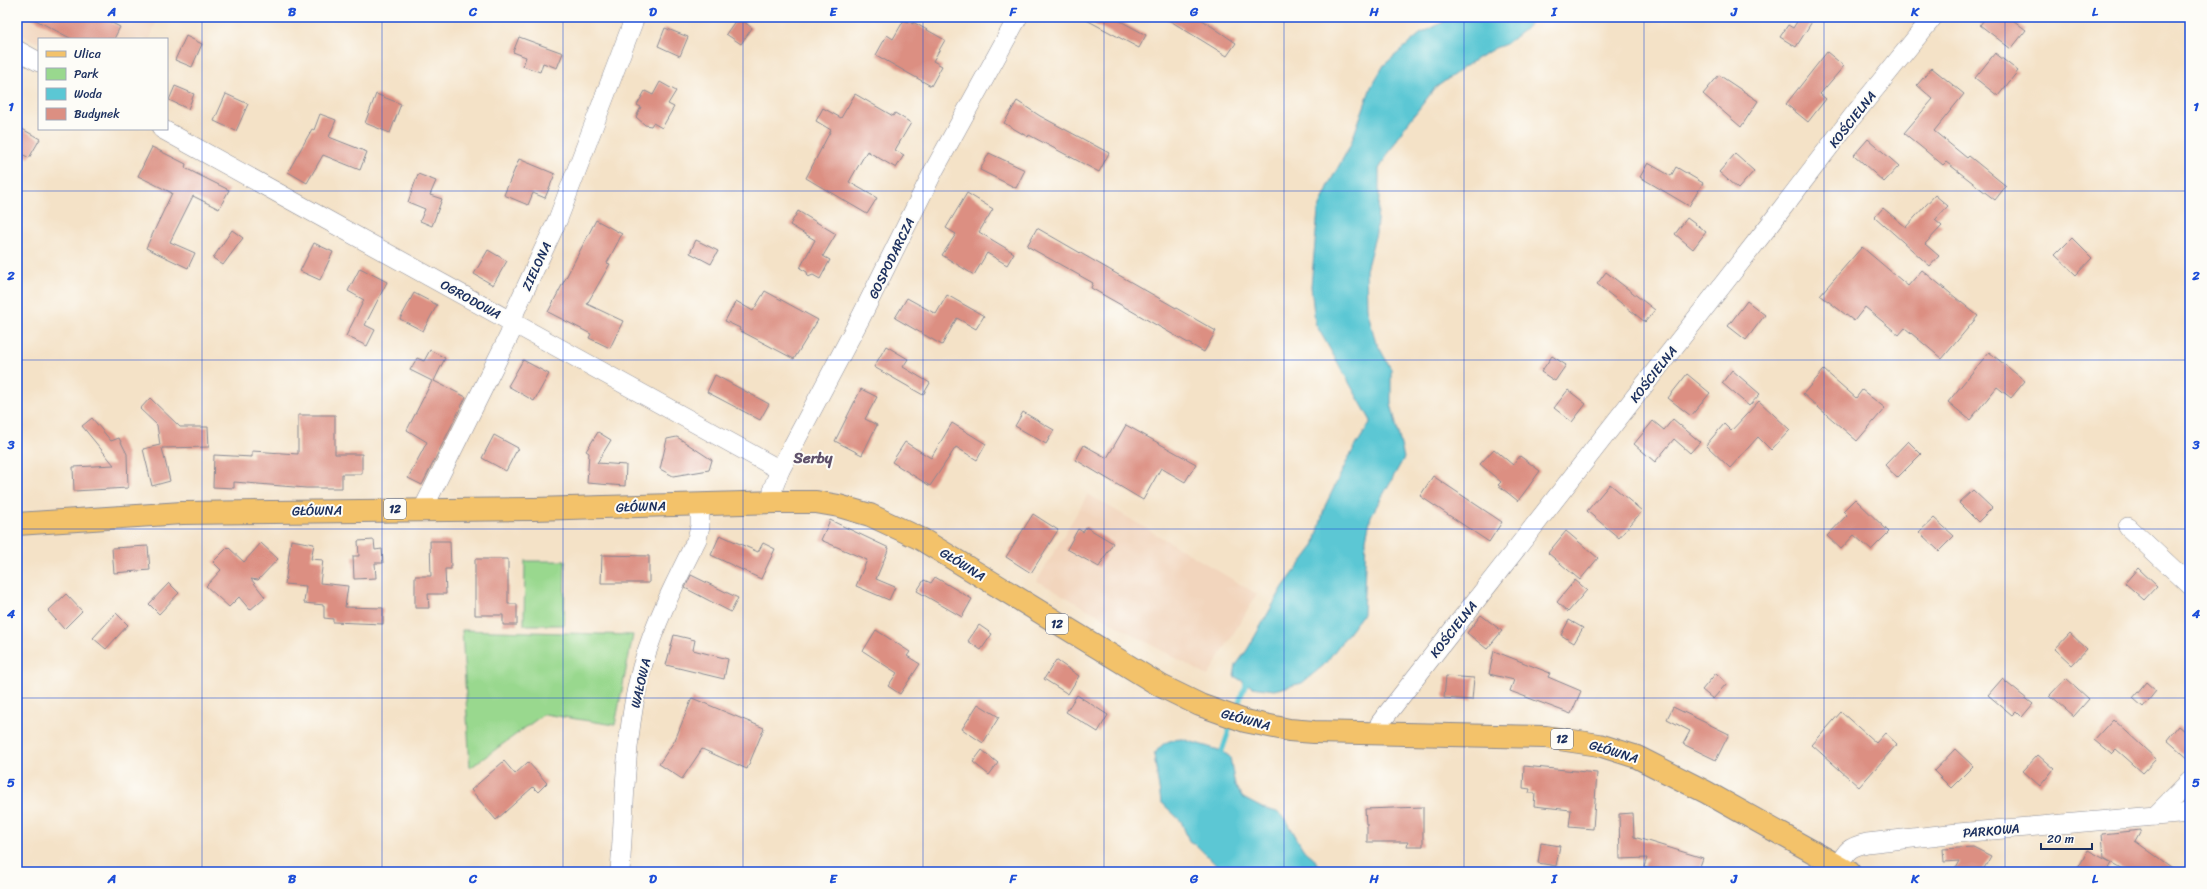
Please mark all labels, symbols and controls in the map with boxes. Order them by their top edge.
text: A [107,0,116,23]
text: B [288,0,297,23]
text: C [468,0,478,23]
text: D [649,0,657,23]
text: E [829,0,838,23]
text: F [1008,0,1017,23]
text: G [1189,0,1199,23]
text: H [1368,0,1379,23]
text: I [1550,0,1558,23]
text: J [1730,0,1738,23]
text: K [1910,0,1920,23]
text: L [2092,0,2099,23]
legend [38,38,168,130]
text: Ulica [74,43,102,65]
text: Park [74,63,99,85]
text: Woda [74,83,103,105]
street label: KOŚCIELNA [1823,86,1882,153]
text: 1 [8,95,14,118]
text: 1 [2193,95,2199,118]
text: Budynek [74,103,120,125]
street label: GOSPODARCZA [862,214,921,303]
street label: ZIELONA [515,238,558,295]
text: 2 [6,264,15,287]
text: 2 [2191,264,2200,287]
street label: OGRODOWA [436,273,505,326]
street label: KOŚCIELNA [1624,341,1683,408]
text: 3 [6,433,15,456]
text: 3 [2191,433,2200,456]
district label: Serby [793,445,833,471]
street label: GŁÓWNA [615,494,667,519]
street label: GŁÓWNA [292,499,342,522]
road number: 12 [384,499,406,519]
street label: GŁÓWNA [935,541,990,588]
street label: KOŚCIELNA [1424,596,1483,663]
text: 4 [6,602,16,625]
text: 4 [2191,602,2201,625]
road number: 12 [1046,614,1068,634]
street label: WAŁOWA [624,656,657,710]
street label: GŁÓWNA [1219,702,1273,737]
road number: 12 [1551,729,1573,749]
street label: GŁÓWNA [1586,733,1641,770]
text: 5 [7,771,15,794]
text: 5 [2192,771,2200,794]
street label: PARKOWA [1962,817,2020,844]
scale bar [2041,825,2092,851]
text: 20 m [2047,828,2074,850]
text: A [107,867,116,889]
text: B [288,867,297,889]
text: C [468,867,478,889]
text: D [649,867,657,889]
text: E [829,867,838,889]
text: F [1008,867,1017,889]
text: G [1189,867,1199,889]
text: H [1368,867,1379,889]
text: I [1550,867,1558,889]
text: J [1730,867,1738,889]
text: K [1910,867,1920,889]
text: L [2092,867,2099,889]

